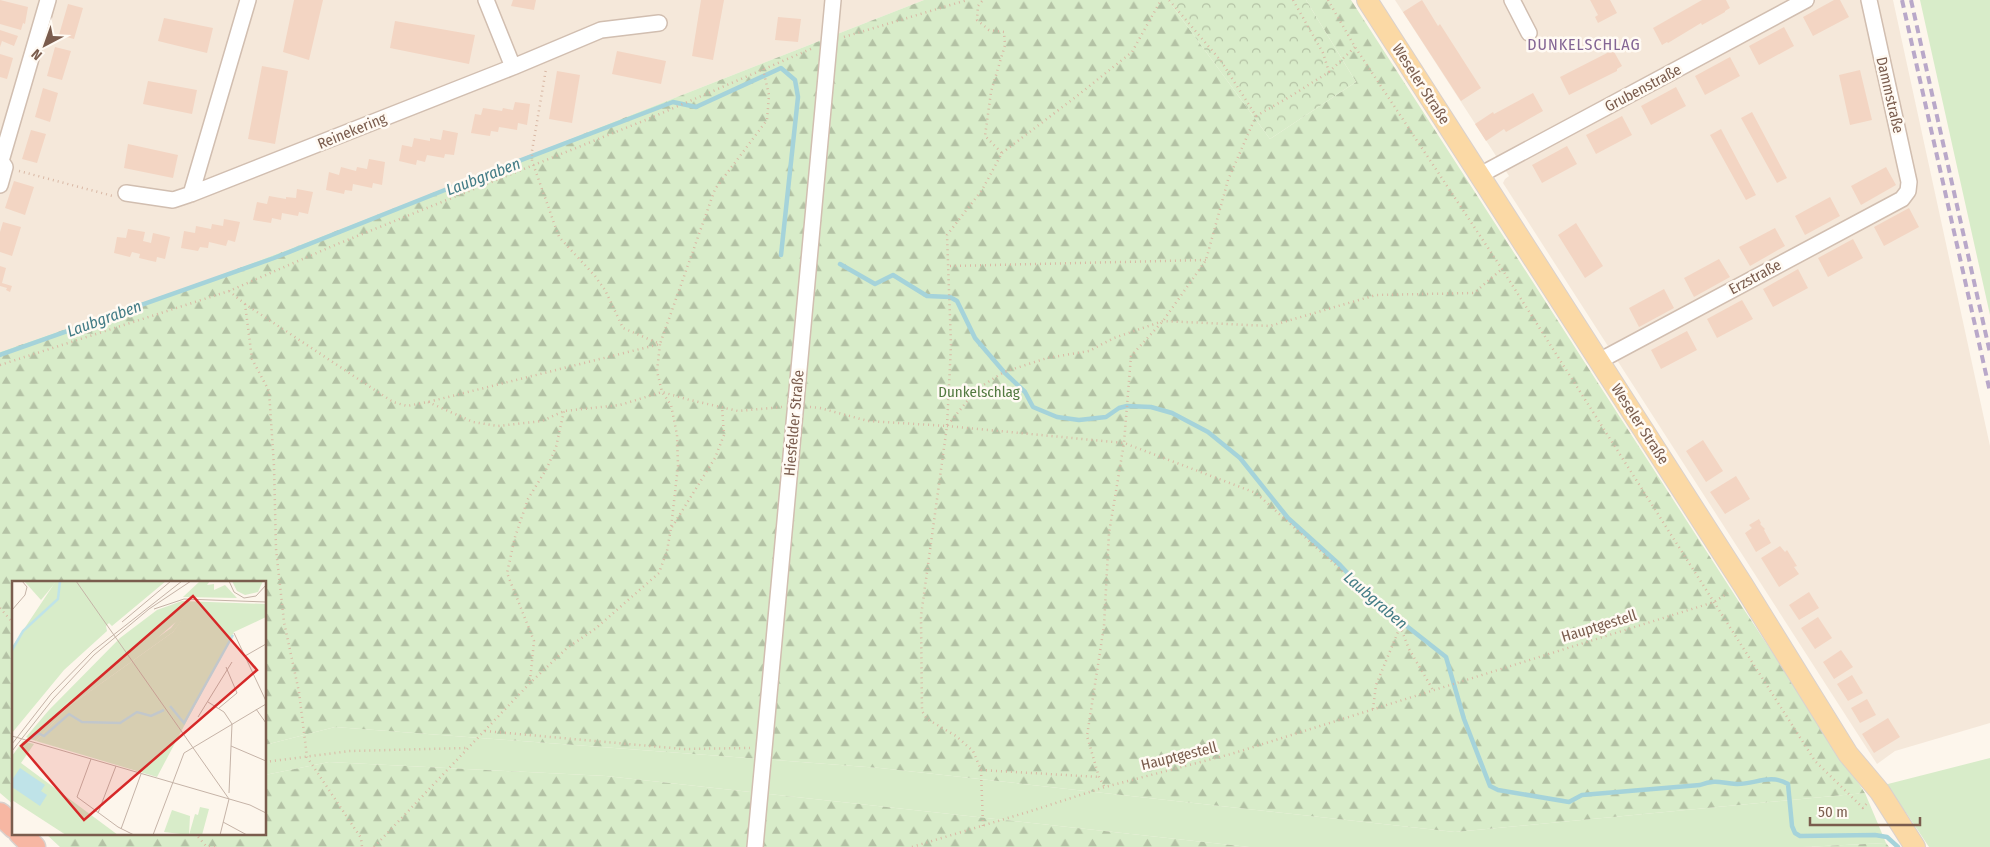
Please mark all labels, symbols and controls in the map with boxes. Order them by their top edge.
north arrow [20,20,70,70]
district label: DUNKELSCHLAG [1527,35,1641,54]
street label: Weseler Straße [1388,40,1454,128]
text: N [28,45,46,64]
street label: Dammstraße [1872,55,1908,135]
street label: Grubenstraße [1602,60,1684,116]
street label: Reinekering [315,109,389,153]
water label: Laubgraben [443,154,523,199]
street label: Erzstraße [1726,256,1784,298]
water label: Laubgraben [64,296,144,341]
street label: Hiesfelder Straße [780,369,808,477]
street label: Weseler Straße [1607,380,1673,468]
park label: Dunkelschlag [938,383,1020,401]
water label: Laubgraben [1340,568,1411,633]
inset map [12,581,266,834]
street label: Hauptgestell [1559,606,1639,646]
street label: Hauptgestell [1139,738,1219,774]
scale bar [1810,794,1920,826]
text: 50 m [1818,803,1848,821]

